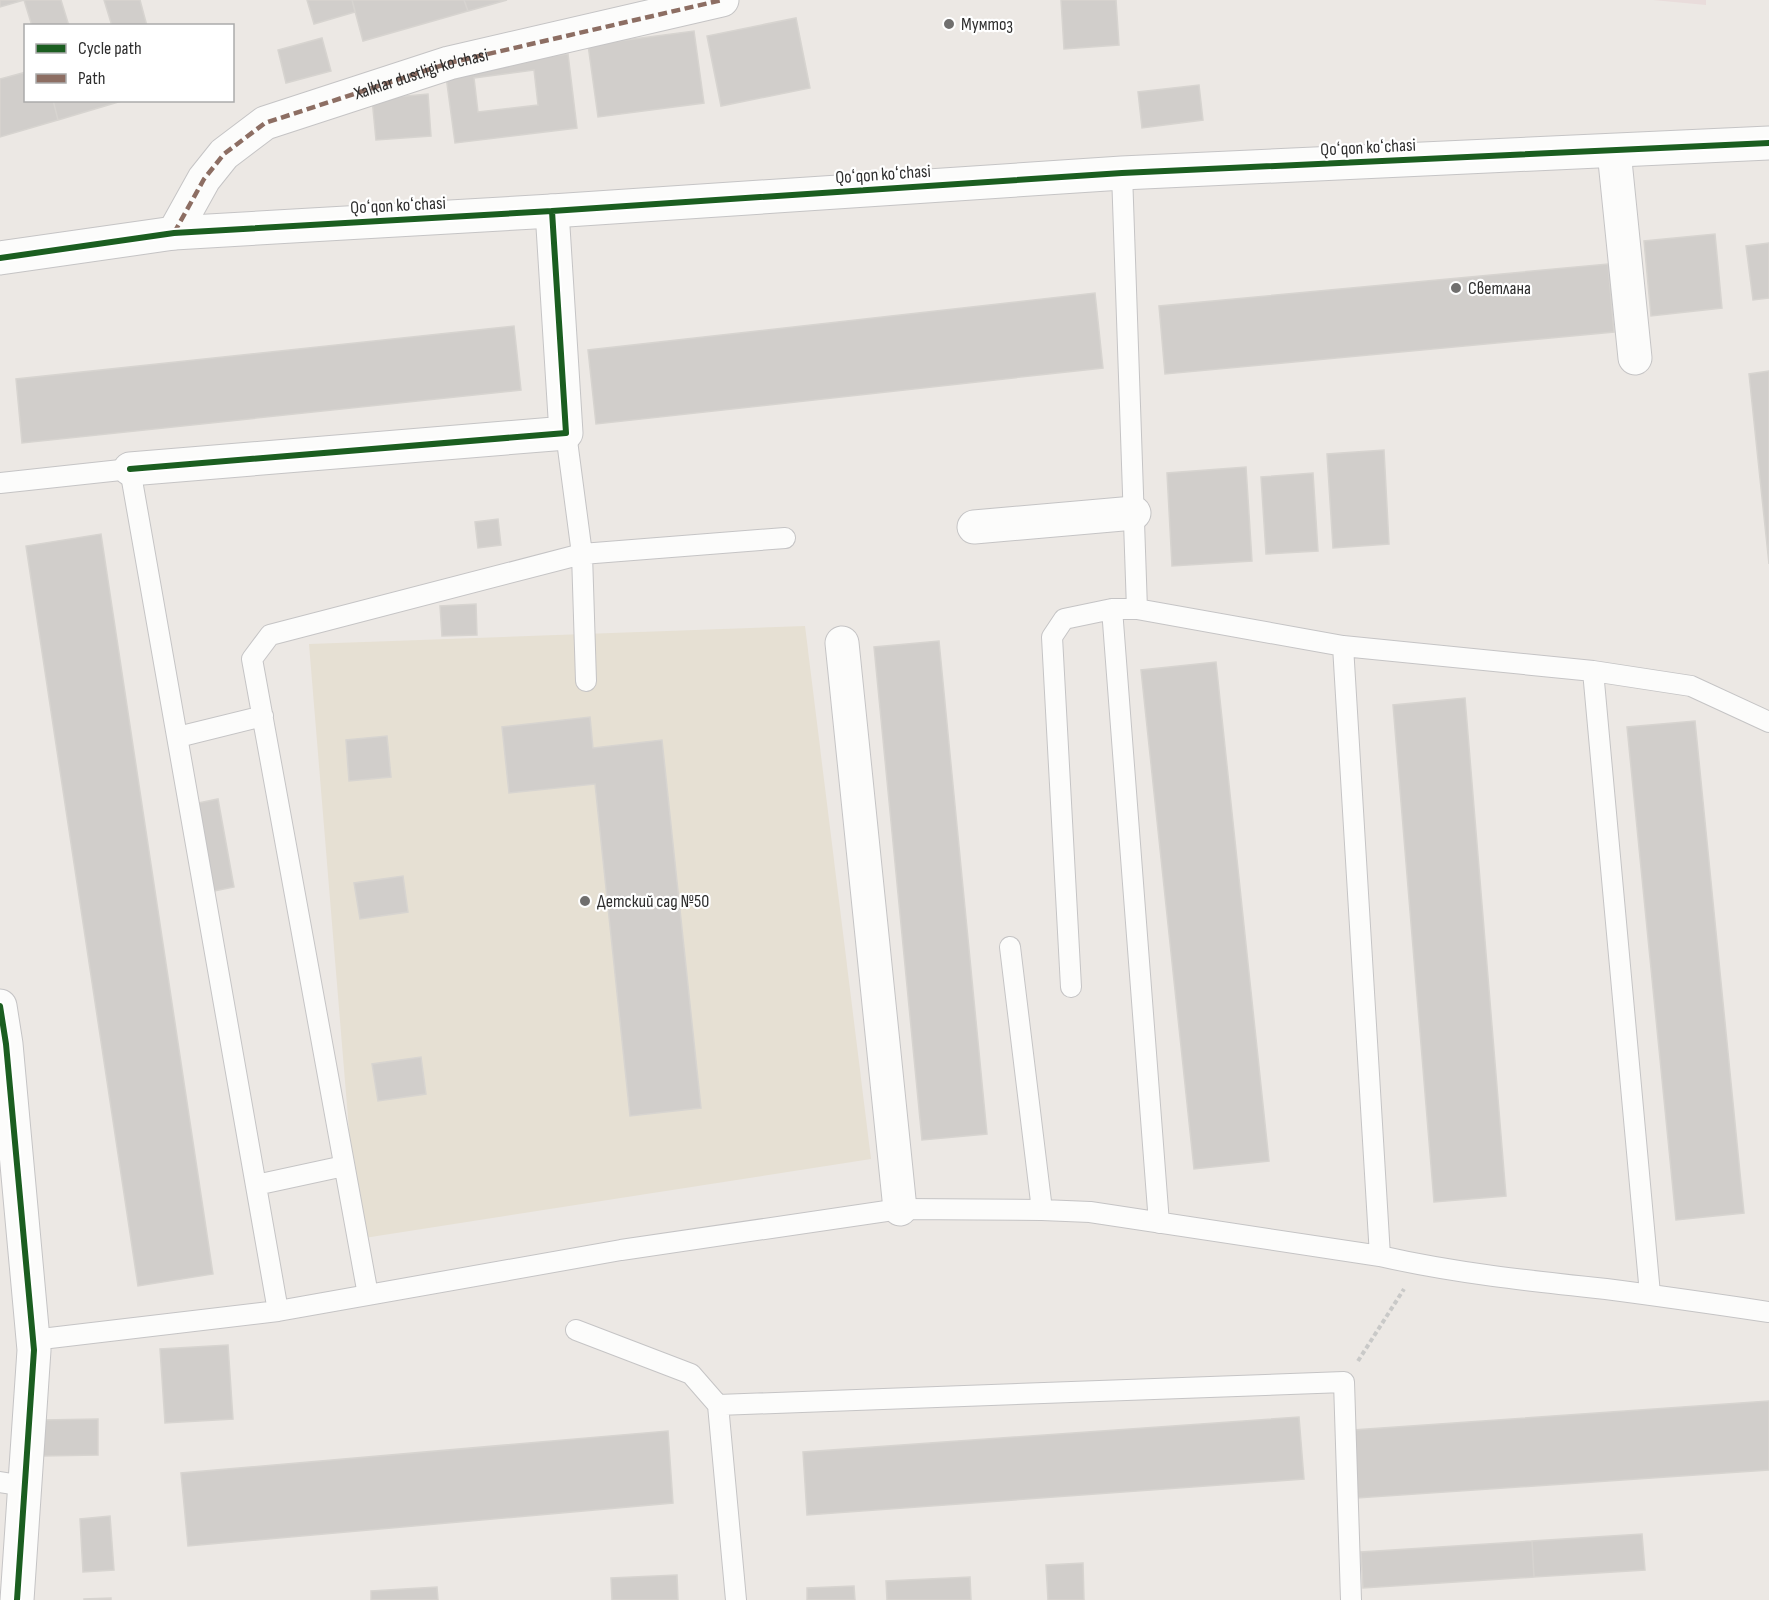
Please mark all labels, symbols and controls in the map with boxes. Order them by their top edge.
place label: Mумтоз [961,14,1013,35]
marker: Mумтоз [942,17,956,31]
legend [24,24,234,102]
text: Cycle path [78,38,142,59]
street label: Xalklar dustligi ko'chasi [351,44,490,105]
text: Path [78,68,106,89]
street label: Qoʻqon koʻchasi [1320,135,1416,160]
street label: Qoʻqon koʻchasi [835,161,931,188]
street label: Qoʻqon koʻchasi [350,193,446,218]
place label: Светлана [1468,278,1531,299]
marker: Светлана [1449,281,1463,295]
place label: Детский сад №50 [597,891,709,912]
marker: Детский сад №50 [578,894,592,908]

